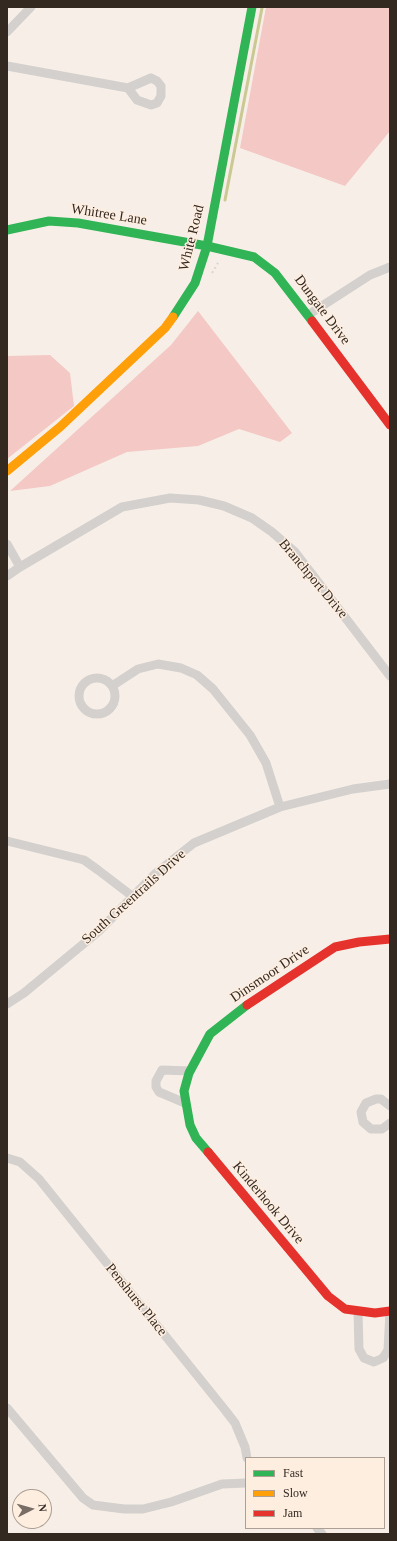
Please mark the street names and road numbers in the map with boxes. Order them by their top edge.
street label: Whitree Lane [70,201,148,229]
street label: White Road [176,203,208,273]
street label: Dungate Drive [290,272,354,348]
street label: Branchport Drive [275,536,351,622]
street label: South Greentrails Drive [79,846,189,948]
street label: Dinsmoor Drive [227,941,313,1007]
street label: Kinderhook Drive [229,1158,307,1248]
street label: Penshurst Place [102,1260,170,1340]

